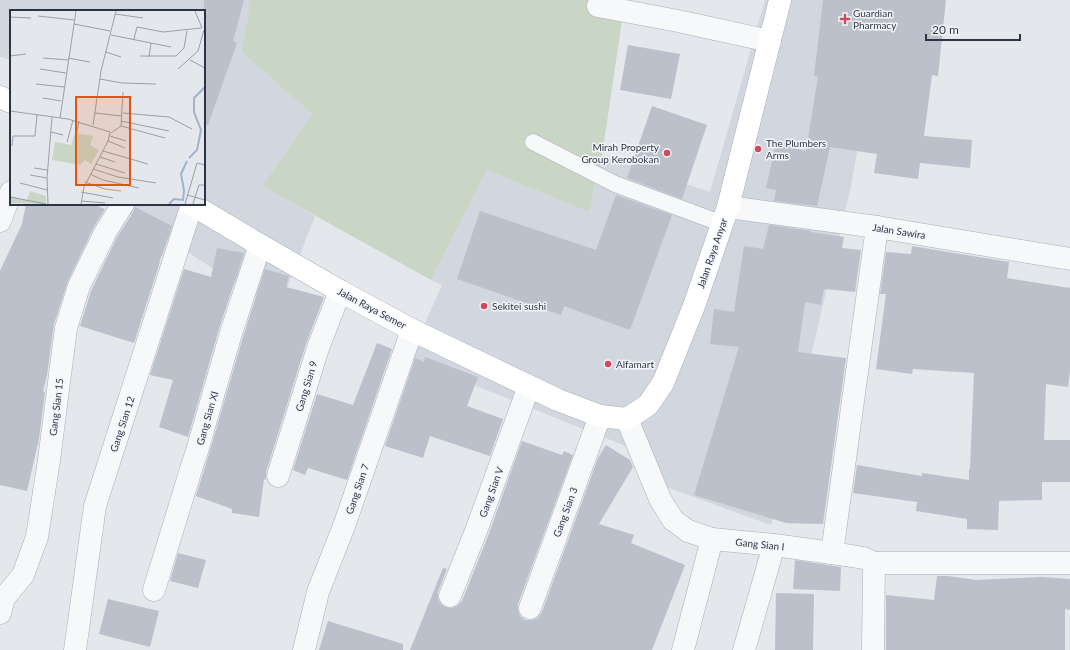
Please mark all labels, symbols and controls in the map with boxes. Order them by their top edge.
place label: Guardian Pharmacy [853,7,897,31]
inset map [10,10,205,205]
marker: Guardian Pharmacy [840,14,850,24]
scale bar [926,16,1020,42]
text: 20 m [932,22,959,37]
place label: The Plumbers Arms [766,137,826,161]
place label: Mirah Property Group Kerobokan [581,141,660,165]
marker: The Plumbers Arms [753,144,763,154]
marker: Mirah Property Group Kerobokan [662,148,672,158]
street label: Jalan Raya Anyar [694,216,730,290]
street label: Jalan Sawira [872,221,926,241]
street label: Jalan Raya Semer [336,285,409,331]
place label: Sekitei sushi [492,300,546,312]
marker: Sekitei sushi [479,301,489,311]
place label: Alfamart [616,358,654,370]
street label: Gang Sian 9 [293,359,319,413]
marker: Alfamart [603,359,613,369]
street label: Gang Sian 15 [47,377,66,437]
street label: Gang Sian XI [194,390,220,446]
street label: Gang Sian 12 [107,394,137,453]
street label: Gang Sian 7 [343,462,371,516]
street label: Gang Sian V [476,465,506,519]
street label: Gang Sian 3 [550,485,580,539]
street label: Gang Sian I [735,535,785,553]

